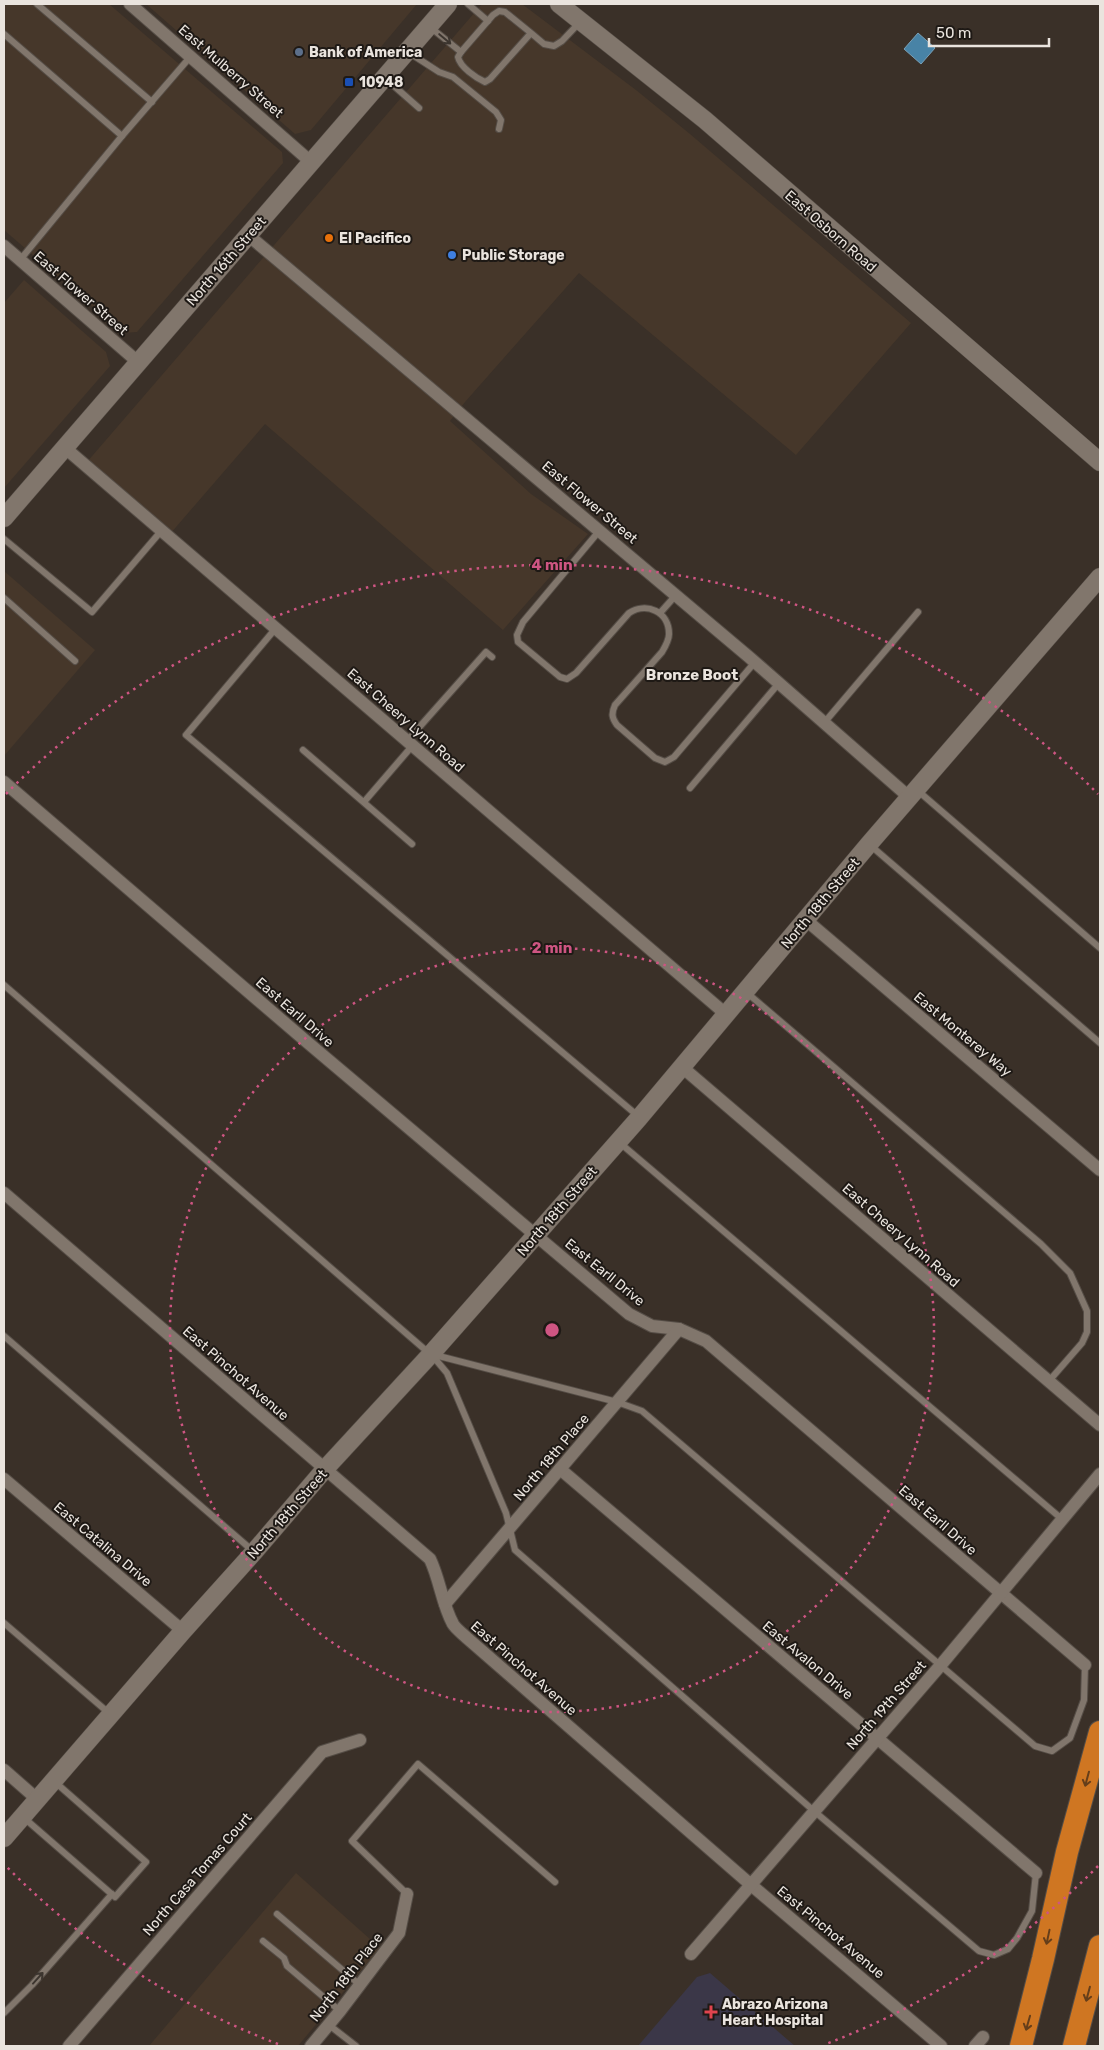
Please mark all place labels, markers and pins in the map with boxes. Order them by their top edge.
place label: Bank of America [309,44,422,61]
marker: Bank of America [293,46,305,58]
place label: 10948 [359,74,403,91]
marker: 10948 [343,76,355,88]
place label: El Pacifico [339,230,411,247]
marker: El Pacifico [323,232,335,244]
place label: Public Storage [462,247,565,264]
marker: Public Storage [446,249,458,261]
centre of rings [543,1321,561,1339]
place label: Abrazo Arizona Heart Hospital [722,1996,828,2029]
marker: Abrazo Arizona Heart Hospital [704,2005,718,2019]

